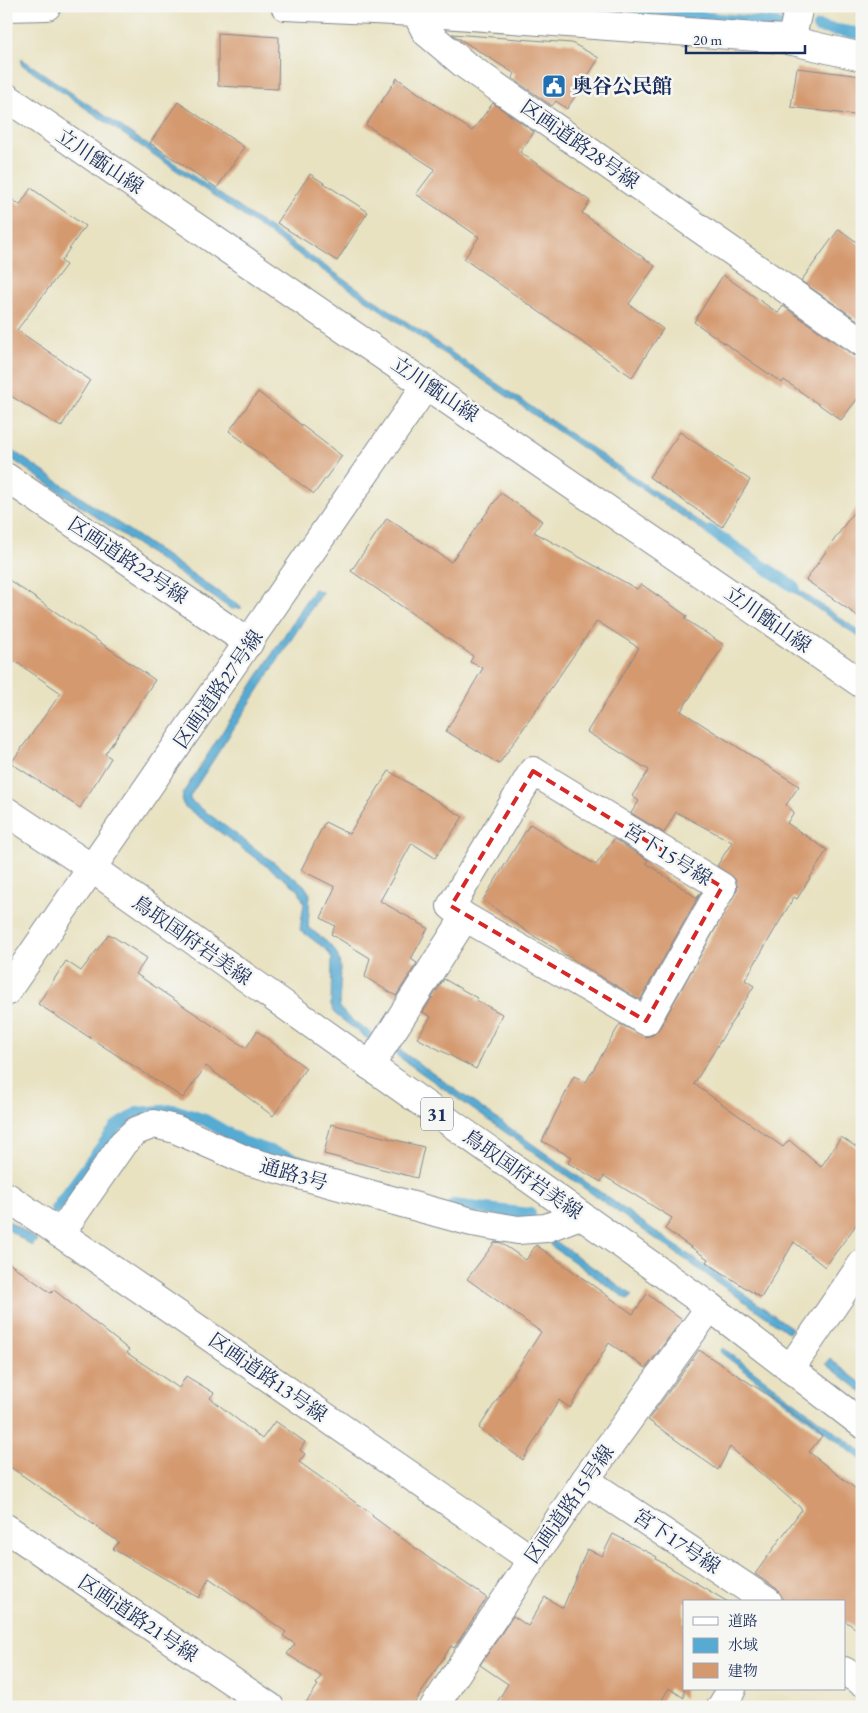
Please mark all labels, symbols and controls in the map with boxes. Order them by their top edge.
scale bar [686,22,804,54]
text: 20 m [693,30,722,49]
public building icon: 奥谷公民館 [541,73,567,99]
place label: 奥谷公民館 [572,73,672,99]
street label: 区画道路28号線 [516,93,644,195]
street label: 立川甑山線 [51,122,149,200]
street label: 立川甑山線 [386,350,484,428]
street label: 区画道路22号線 [63,510,193,610]
street label: 立川甑山線 [720,580,816,658]
street label: 区画道路27号線 [167,625,269,753]
street label: 宮下15号線 [619,817,717,891]
street label: 鳥取国府岩美線 [127,889,257,991]
road number: 31 [421,1098,453,1130]
street label: 鳥取国府岩美線 [458,1123,588,1225]
street label: 通路3号 [257,1152,331,1196]
street label: 区画道路13号線 [204,1326,332,1428]
street label: 区画道路15号線 [518,1440,620,1568]
street label: 宮下17号線 [629,1502,725,1580]
street label: 区画道路21号線 [73,1568,203,1668]
legend [683,1600,846,1690]
text: 道路 [728,1611,758,1630]
text: 水域 [728,1635,758,1654]
text: 建物 [728,1661,758,1680]

